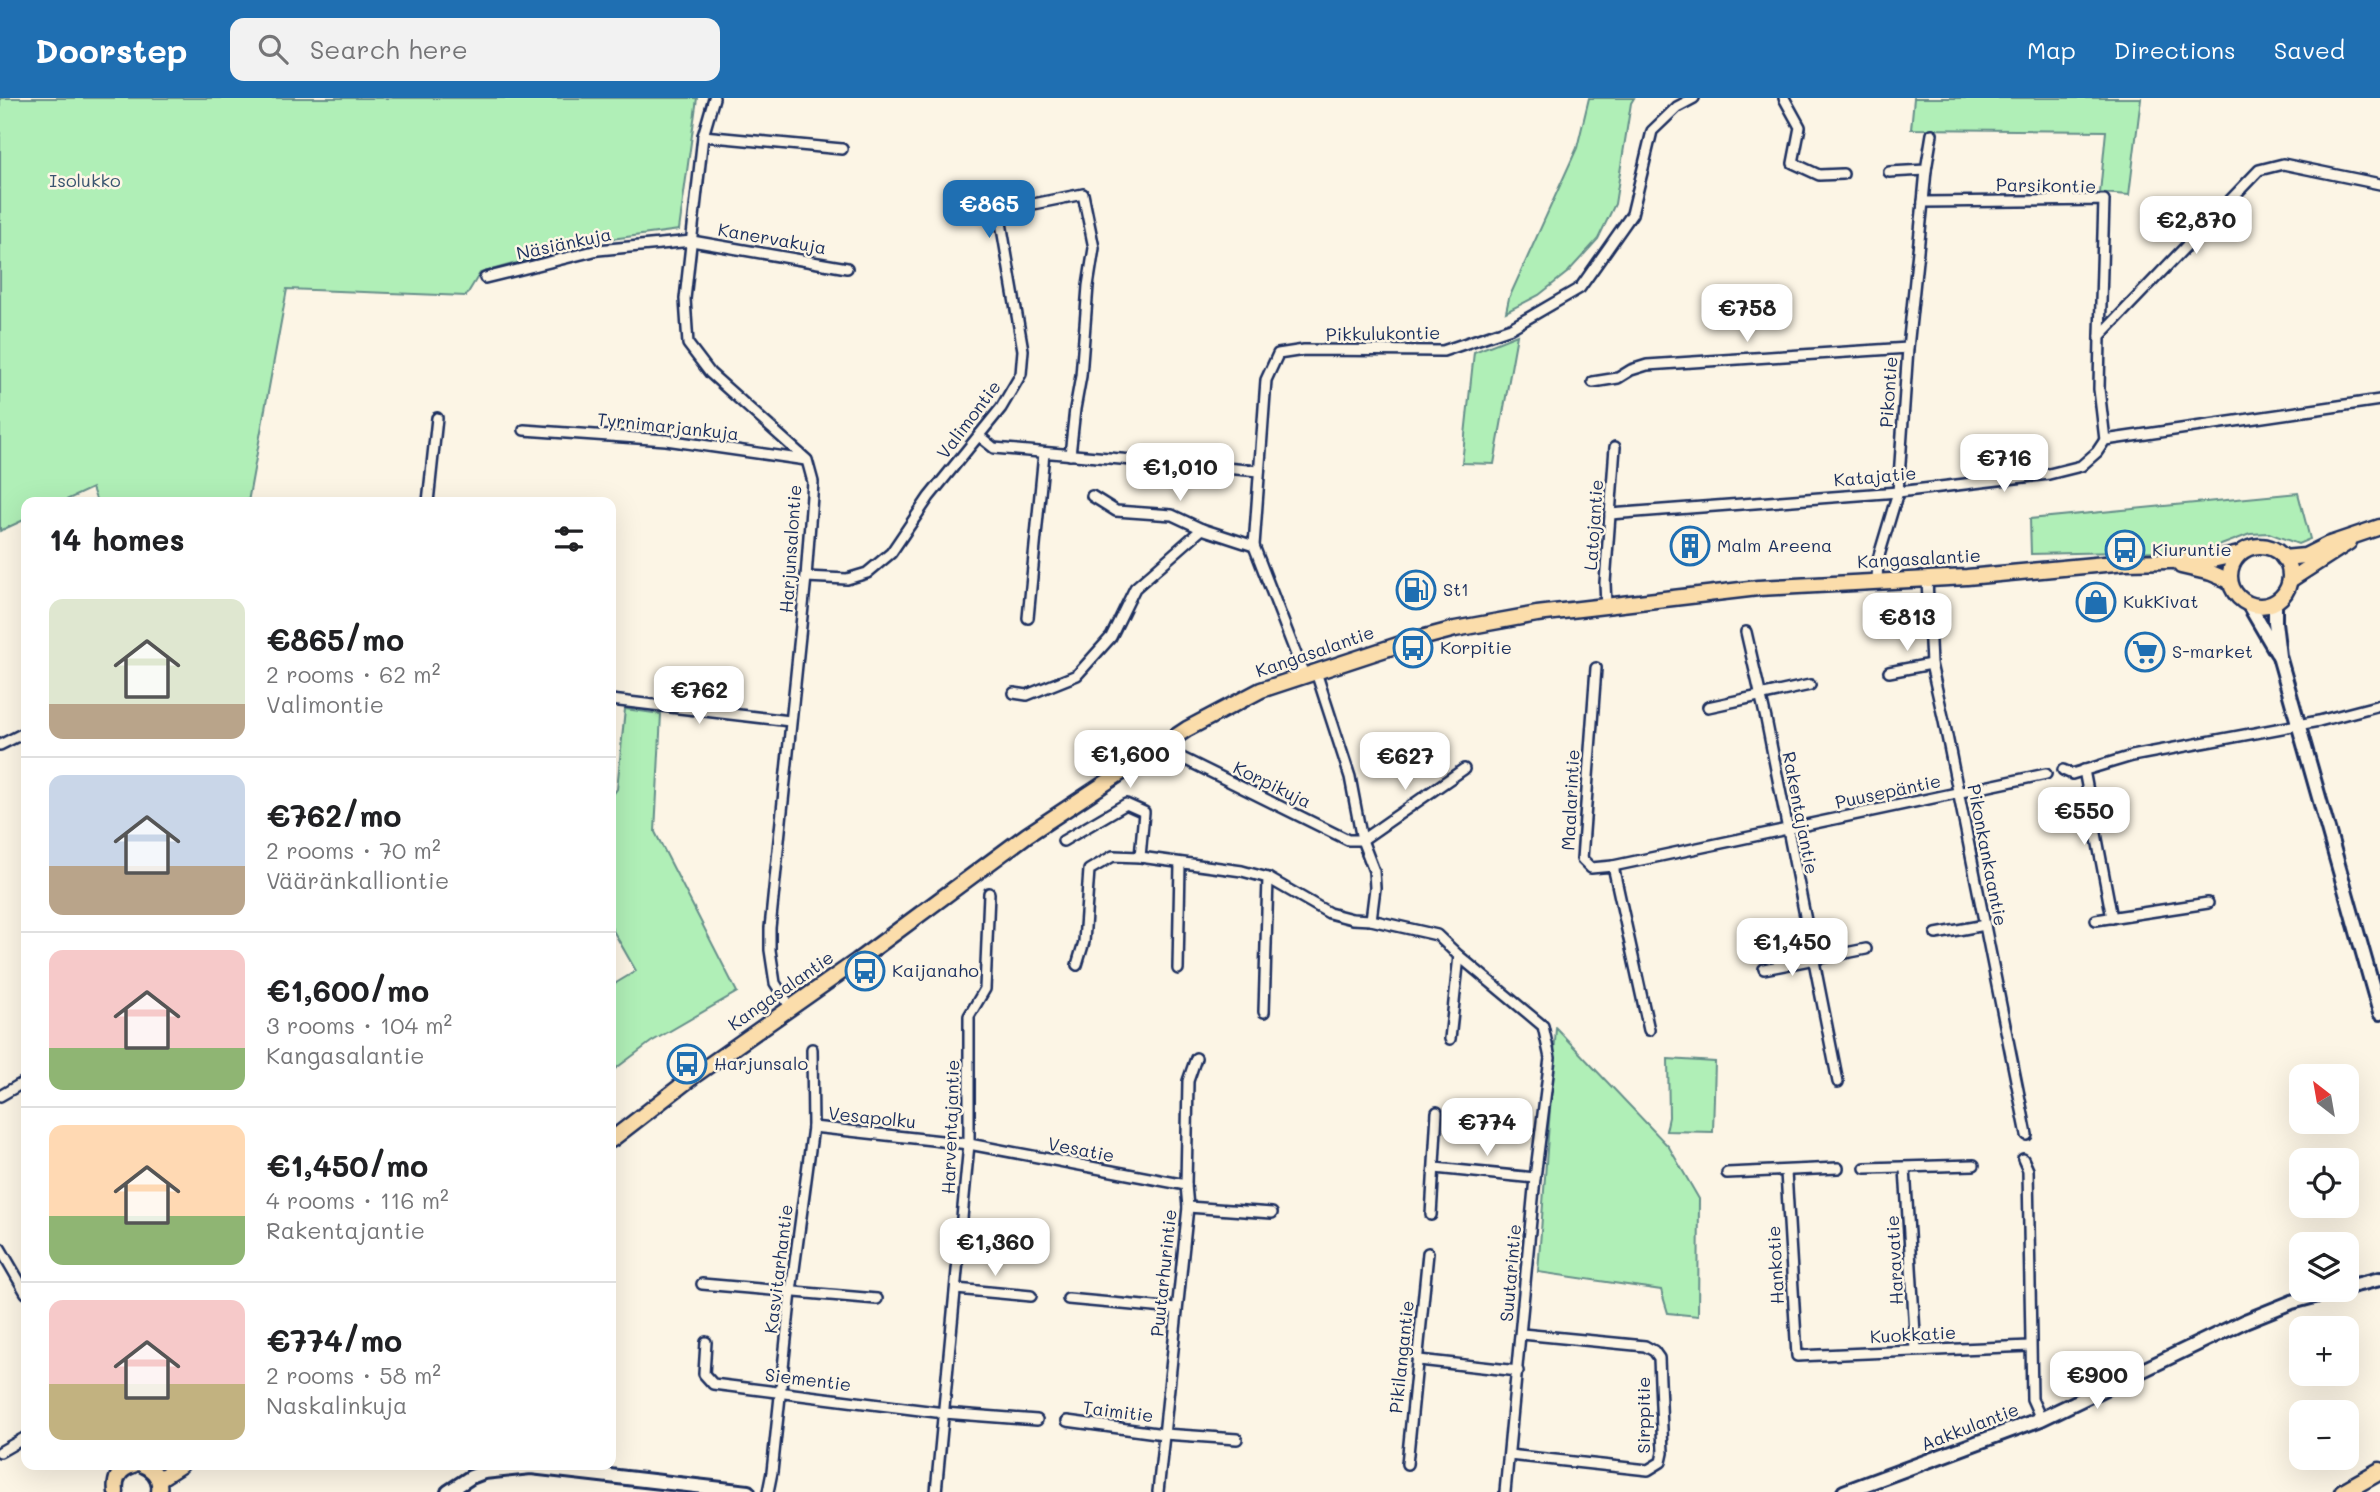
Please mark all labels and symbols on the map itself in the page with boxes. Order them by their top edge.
park label: Isolukko [49,168,121,192]
street label: Parsikontie [1996,172,2096,198]
pin: €865 [948,180,1030,240]
pin: €2,870 [2139,197,2253,256]
street label: Kanervakuja [716,217,828,259]
street label: Näsiänkuja [514,221,614,265]
pin: €758 [1706,285,1788,344]
street label: Pikkulukontie [1325,320,1440,346]
street label: Pikontie [1874,356,1902,428]
street label: Valimontie [931,375,1006,464]
street label: Tyrnimarjankuja [596,407,740,445]
pin: €716 [1963,434,2045,494]
pin: €1,010 [1123,444,1237,503]
street label: Katajatie [1832,460,1917,492]
street label: Latojantie [1578,479,1608,571]
street label: Harjunsalontie [774,484,806,614]
building icon: Malm Areena [1669,525,1711,567]
bus stop icon: Kiuruntie [2104,529,2146,571]
place label: Malm Areena [1717,533,1832,557]
place label: Kiuruntie [2152,537,2232,561]
street label: Kangasalantie [1856,543,1981,573]
fuel station icon: St1 [1395,569,1437,611]
place label: St1 [1443,577,1469,601]
shop icon: KukKivat [2075,581,2117,623]
place label: KukKivat [2123,589,2198,613]
pin: €813 [1866,594,1948,653]
street label: Kangasalantie [1252,620,1377,683]
bus stop icon: Korpitie [1392,627,1434,669]
supermarket icon: S-market [2124,631,2166,673]
place label: Korpitie [1440,635,1512,659]
place label: S-market [2172,639,2253,663]
pin: €762 [658,666,740,726]
pin: €1,600 [1073,730,1187,790]
pin: €627 [1364,732,1446,792]
street label: Maalarintie [1555,749,1585,851]
street label: Rakentajantie [1777,749,1825,876]
street label: Korpikuja [1229,755,1315,813]
street label: Puusepäntie [1833,768,1943,814]
street label: Pikonkankaantie [1962,782,2013,928]
pin: €550 [2043,788,2125,847]
pin: €1,450 [1735,918,1849,978]
street label: Kangasalantie [723,945,838,1036]
bus stop icon: Kaijanaho [844,950,886,992]
place label: Kaijanaho [892,958,979,982]
bus stop icon: Harjunsalo [666,1043,708,1085]
place label: Harjunsalo [714,1051,808,1075]
street label: Harventajantie [936,1059,964,1195]
north arrow [2289,1064,2359,1134]
pin: €774 [1446,1098,1528,1158]
street label: Vesapolku [827,1100,917,1134]
street label: Vesatie [1046,1131,1116,1167]
street label: Kasvitarhantie [758,1203,798,1335]
street label: Puutarhurintie [1144,1208,1182,1338]
street label: Haravatie [1880,1215,1908,1305]
pin: €1,360 [938,1218,1052,1278]
street label: Suutarintie [1494,1223,1526,1323]
street label: Hankotie [1761,1225,1789,1305]
street label: Pikilangantie [1383,1299,1419,1415]
street label: Kuokkatie [1869,1320,1957,1348]
pin: €900 [2056,1352,2138,1411]
street label: Siementie [764,1362,853,1396]
street label: Sirppitie [1631,1377,1655,1453]
street label: Taimitie [1081,1395,1155,1427]
street label: Aakkulantie [1917,1396,2022,1456]

